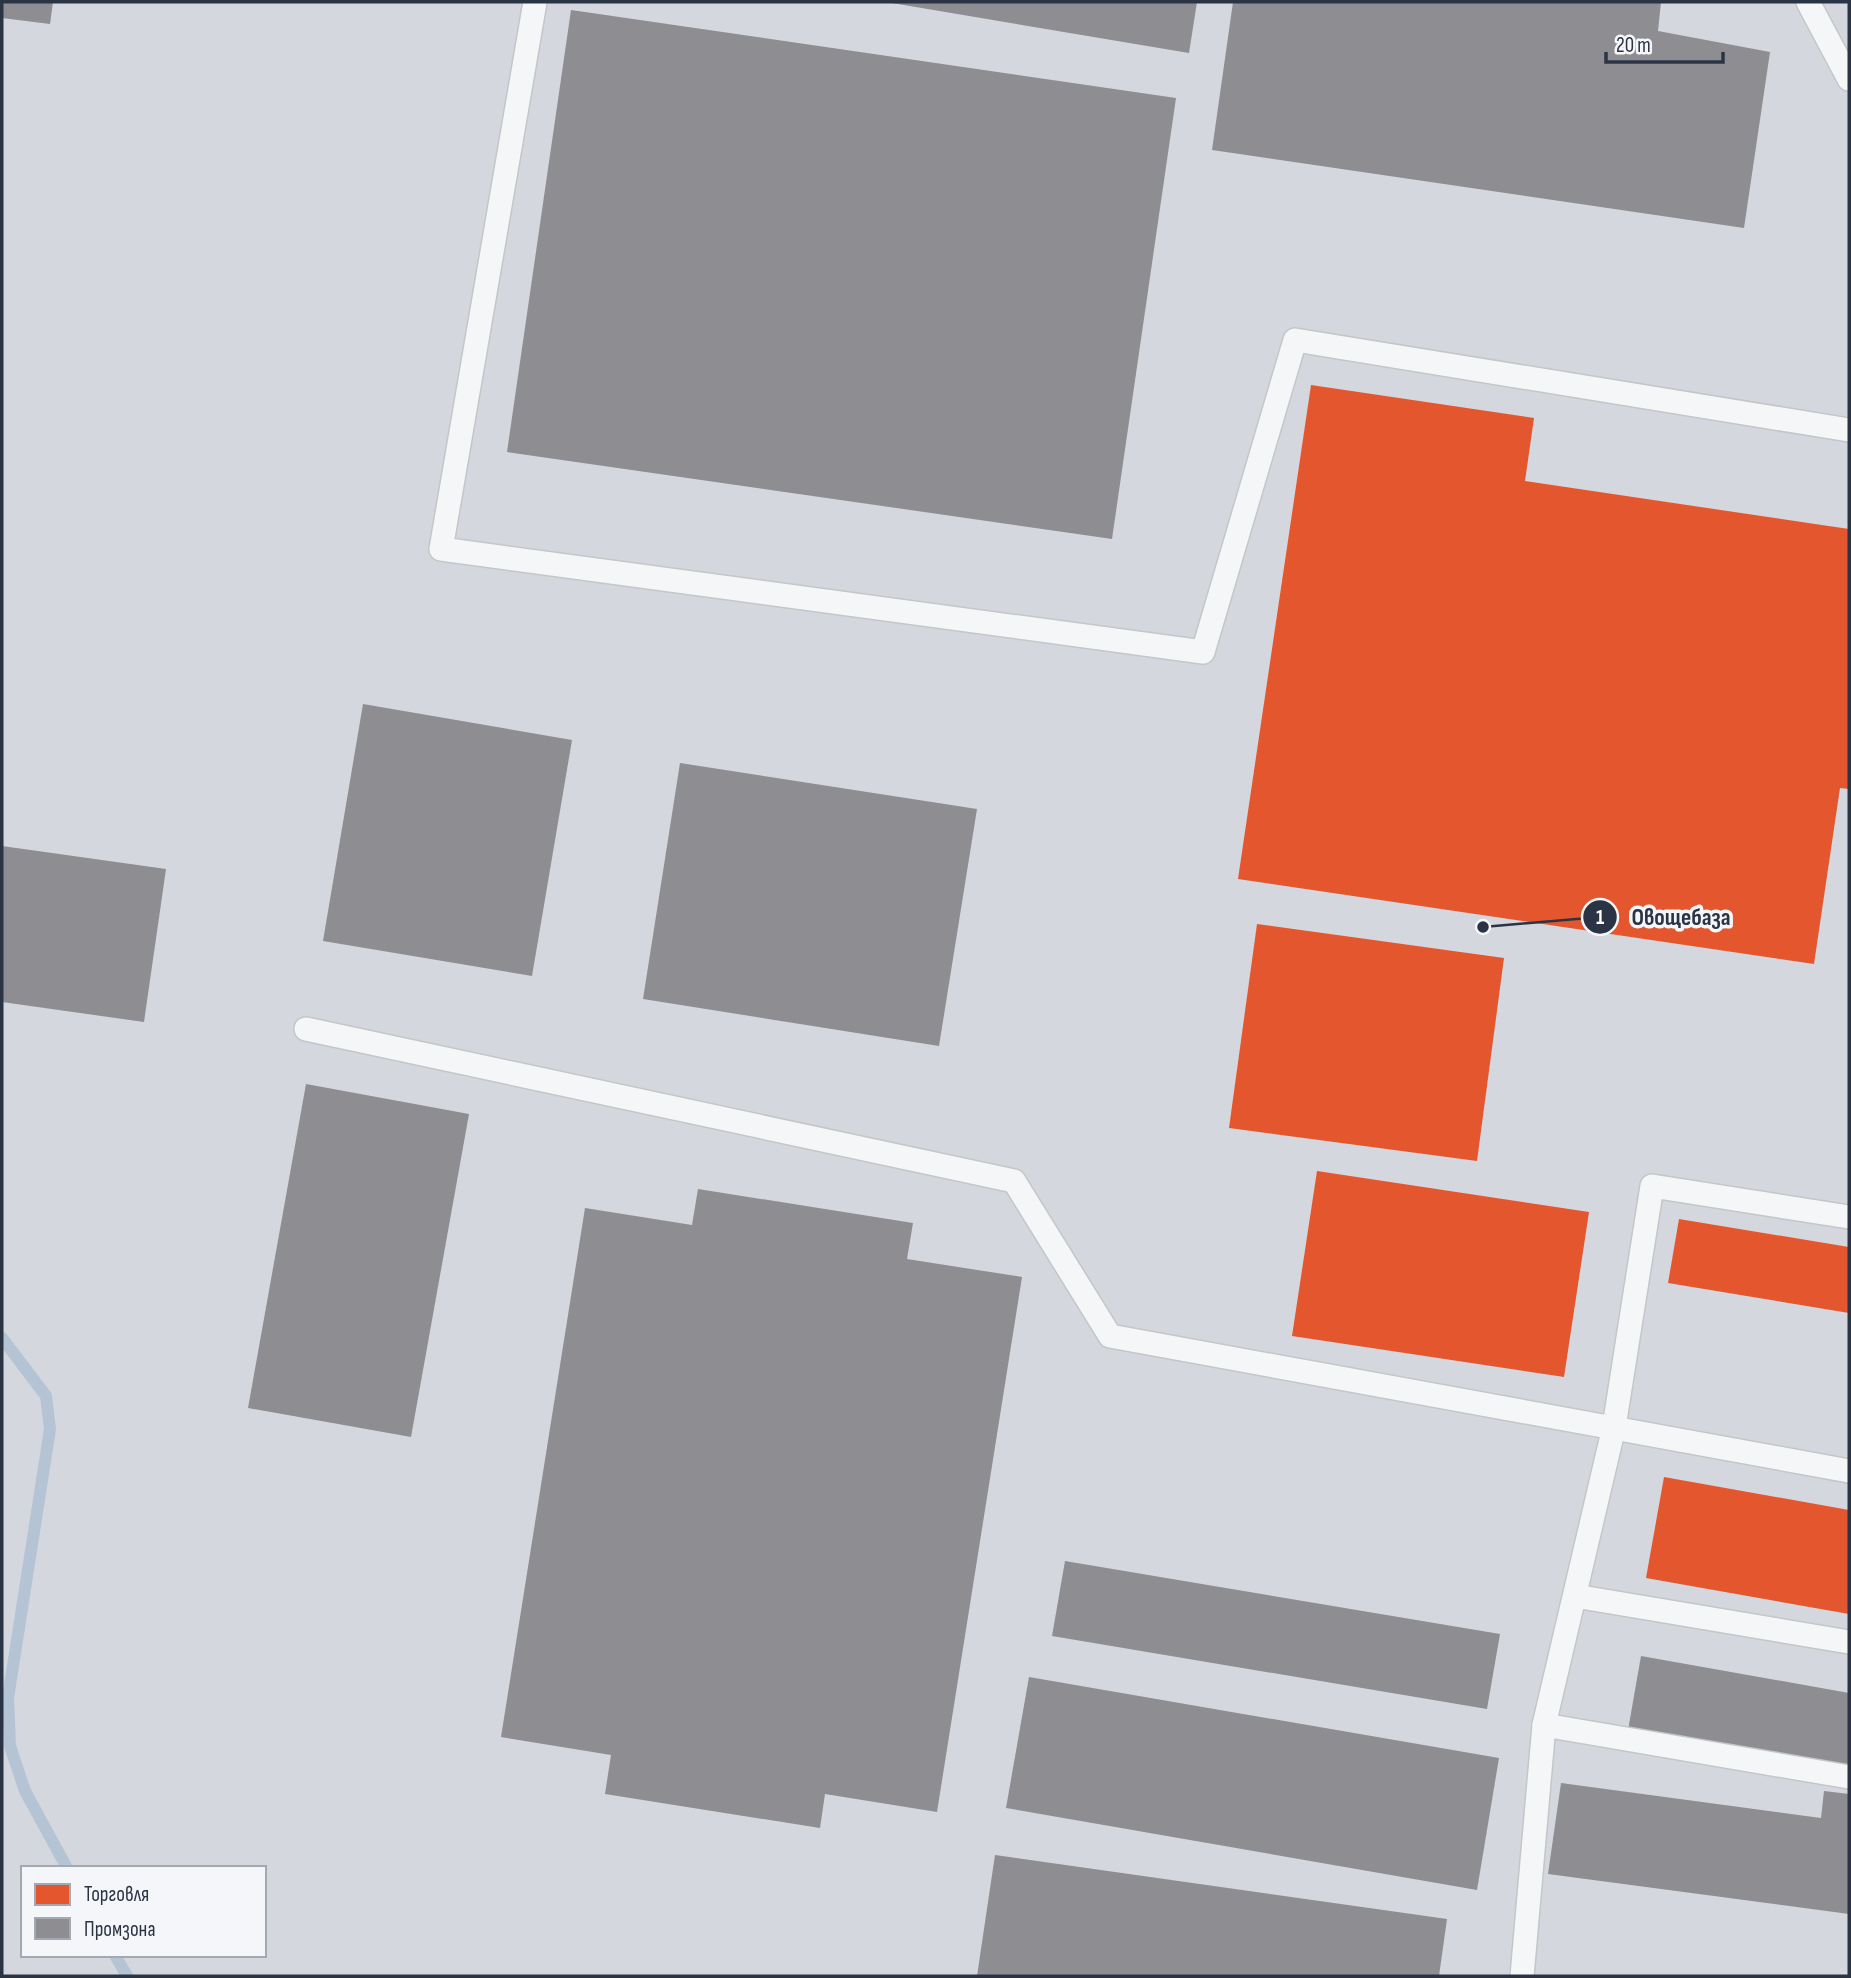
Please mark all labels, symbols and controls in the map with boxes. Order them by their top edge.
scale bar [1606,21,1723,65]
text: 20 m [1616,33,1651,58]
callout: Овощебаза [1583,894,1745,939]
text: Овощебаза [1631,903,1731,932]
text: 1 [1596,905,1604,930]
legend [21,1866,266,1957]
text: Торговля [84,1882,149,1907]
text: Промзона [84,1917,155,1942]

